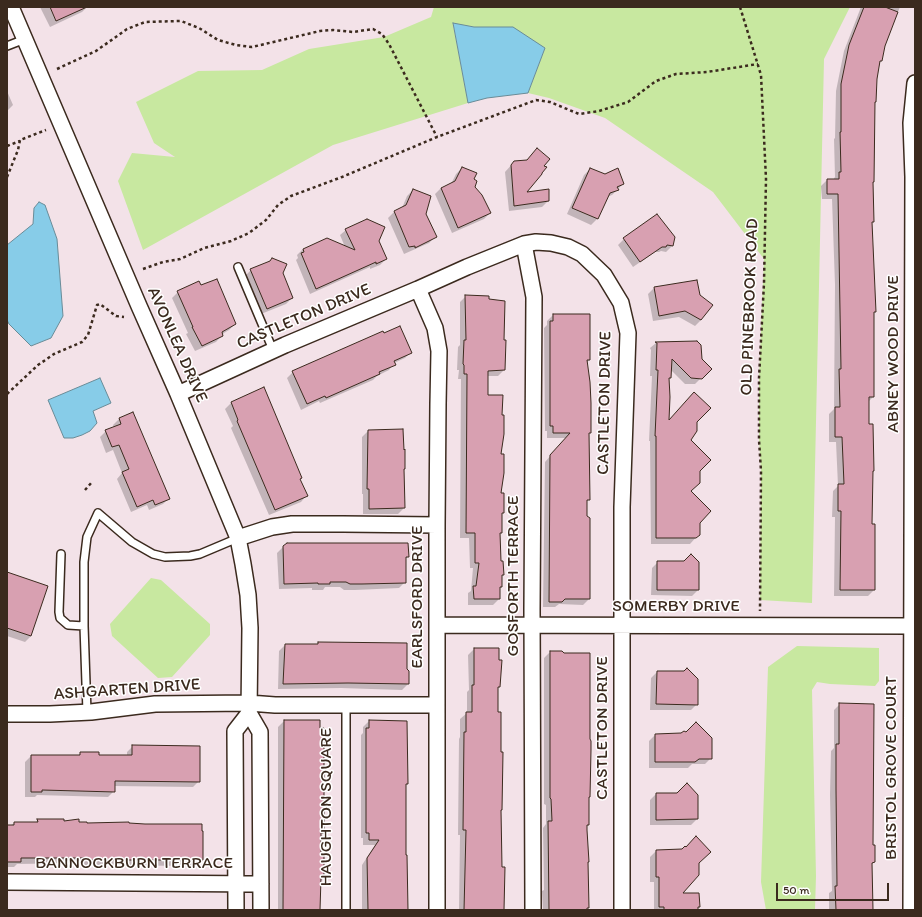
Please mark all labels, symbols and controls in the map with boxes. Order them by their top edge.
street label: OLD PINEBROOK ROAD [737,218,763,396]
street label: ABNEY WOOD DRIVE [884,275,904,433]
street label: CASTLETON DRIVE [234,280,374,354]
street label: AVONLEA DRIVE [142,284,212,406]
street label: CASTLETON DRIVE [594,331,616,475]
street label: GOSFORTH TERRACE [504,495,524,657]
street label: EARLSFORD DRIVE [408,526,428,668]
street label: SOMERBY DRIVE [612,597,740,617]
street label: CASTLETON DRIVE [593,656,613,800]
street label: ASHGARTEN DRIVE [53,675,201,705]
street label: BRISTOL GROVE COURT [882,676,902,860]
street label: HAUGHTON SQUARE [317,728,337,886]
street label: BANNOCKBURN TERRACE [35,854,233,874]
scale bar [778,875,891,901]
text: 50 m [783,883,809,897]

